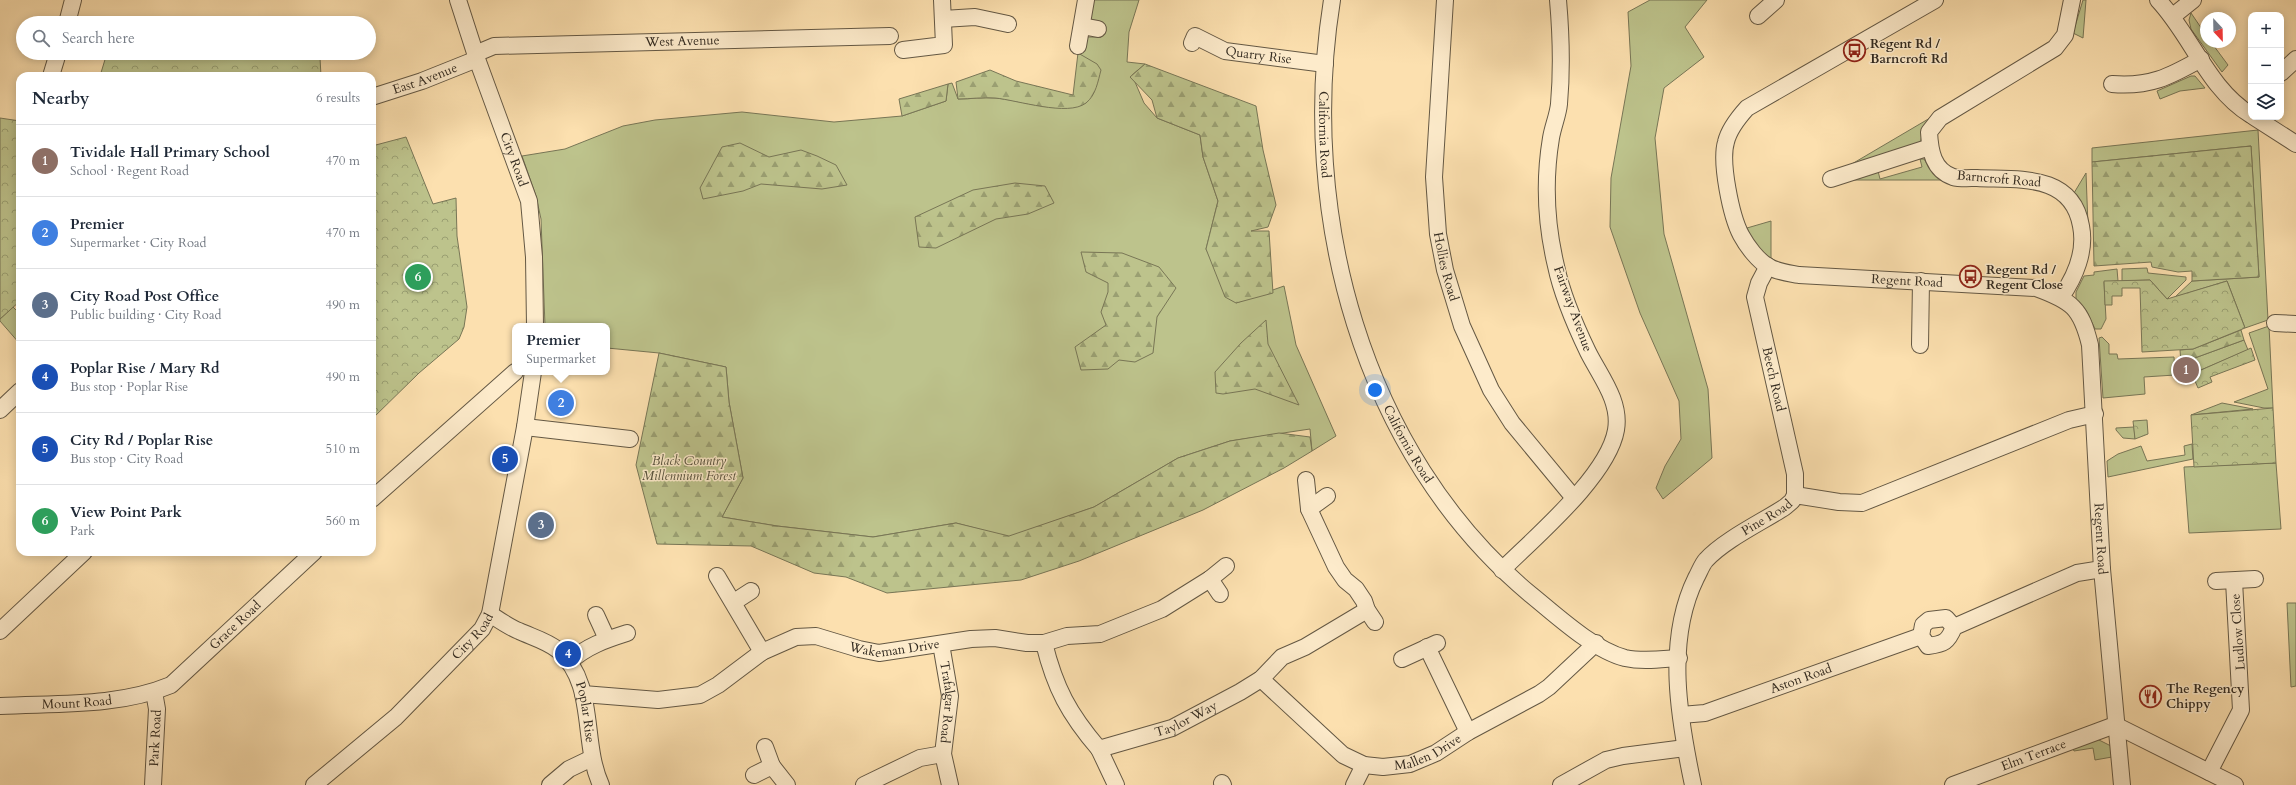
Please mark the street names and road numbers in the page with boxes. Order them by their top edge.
street label: West Avenue [644,31,720,51]
street label: Quarry Rise [1224,42,1293,69]
street label: East Avenue [390,59,460,99]
street label: California Road [1314,91,1335,179]
street label: City Road [496,130,532,189]
street label: Barncroft Road [1956,166,2042,192]
street label: Hollies Road [1429,231,1463,303]
street label: Fairway Avenue [1549,264,1597,354]
street label: Regent Road [1871,270,1944,292]
street label: Beech Road [1758,345,1790,413]
street label: California Road [1379,402,1437,487]
street label: Pine Road [1738,495,1797,540]
street label: Regent Road [2089,503,2111,576]
street label: Ludlow Close [2226,593,2250,671]
street label: Grace Road [205,597,265,654]
street label: City Road [448,610,498,664]
street label: Wakeman Drive [846,635,941,662]
street label: Aston Road [1768,659,1834,698]
street label: Trafalgar Road [935,660,959,744]
street label: Poplar Rise [571,679,599,744]
street label: Mount Road [42,691,113,714]
street label: Taylor Way [1153,697,1221,741]
street label: Park Road [145,709,166,767]
street label: Mallen Drive [1393,730,1465,775]
street label: Elm Terrace [1999,735,2069,775]

